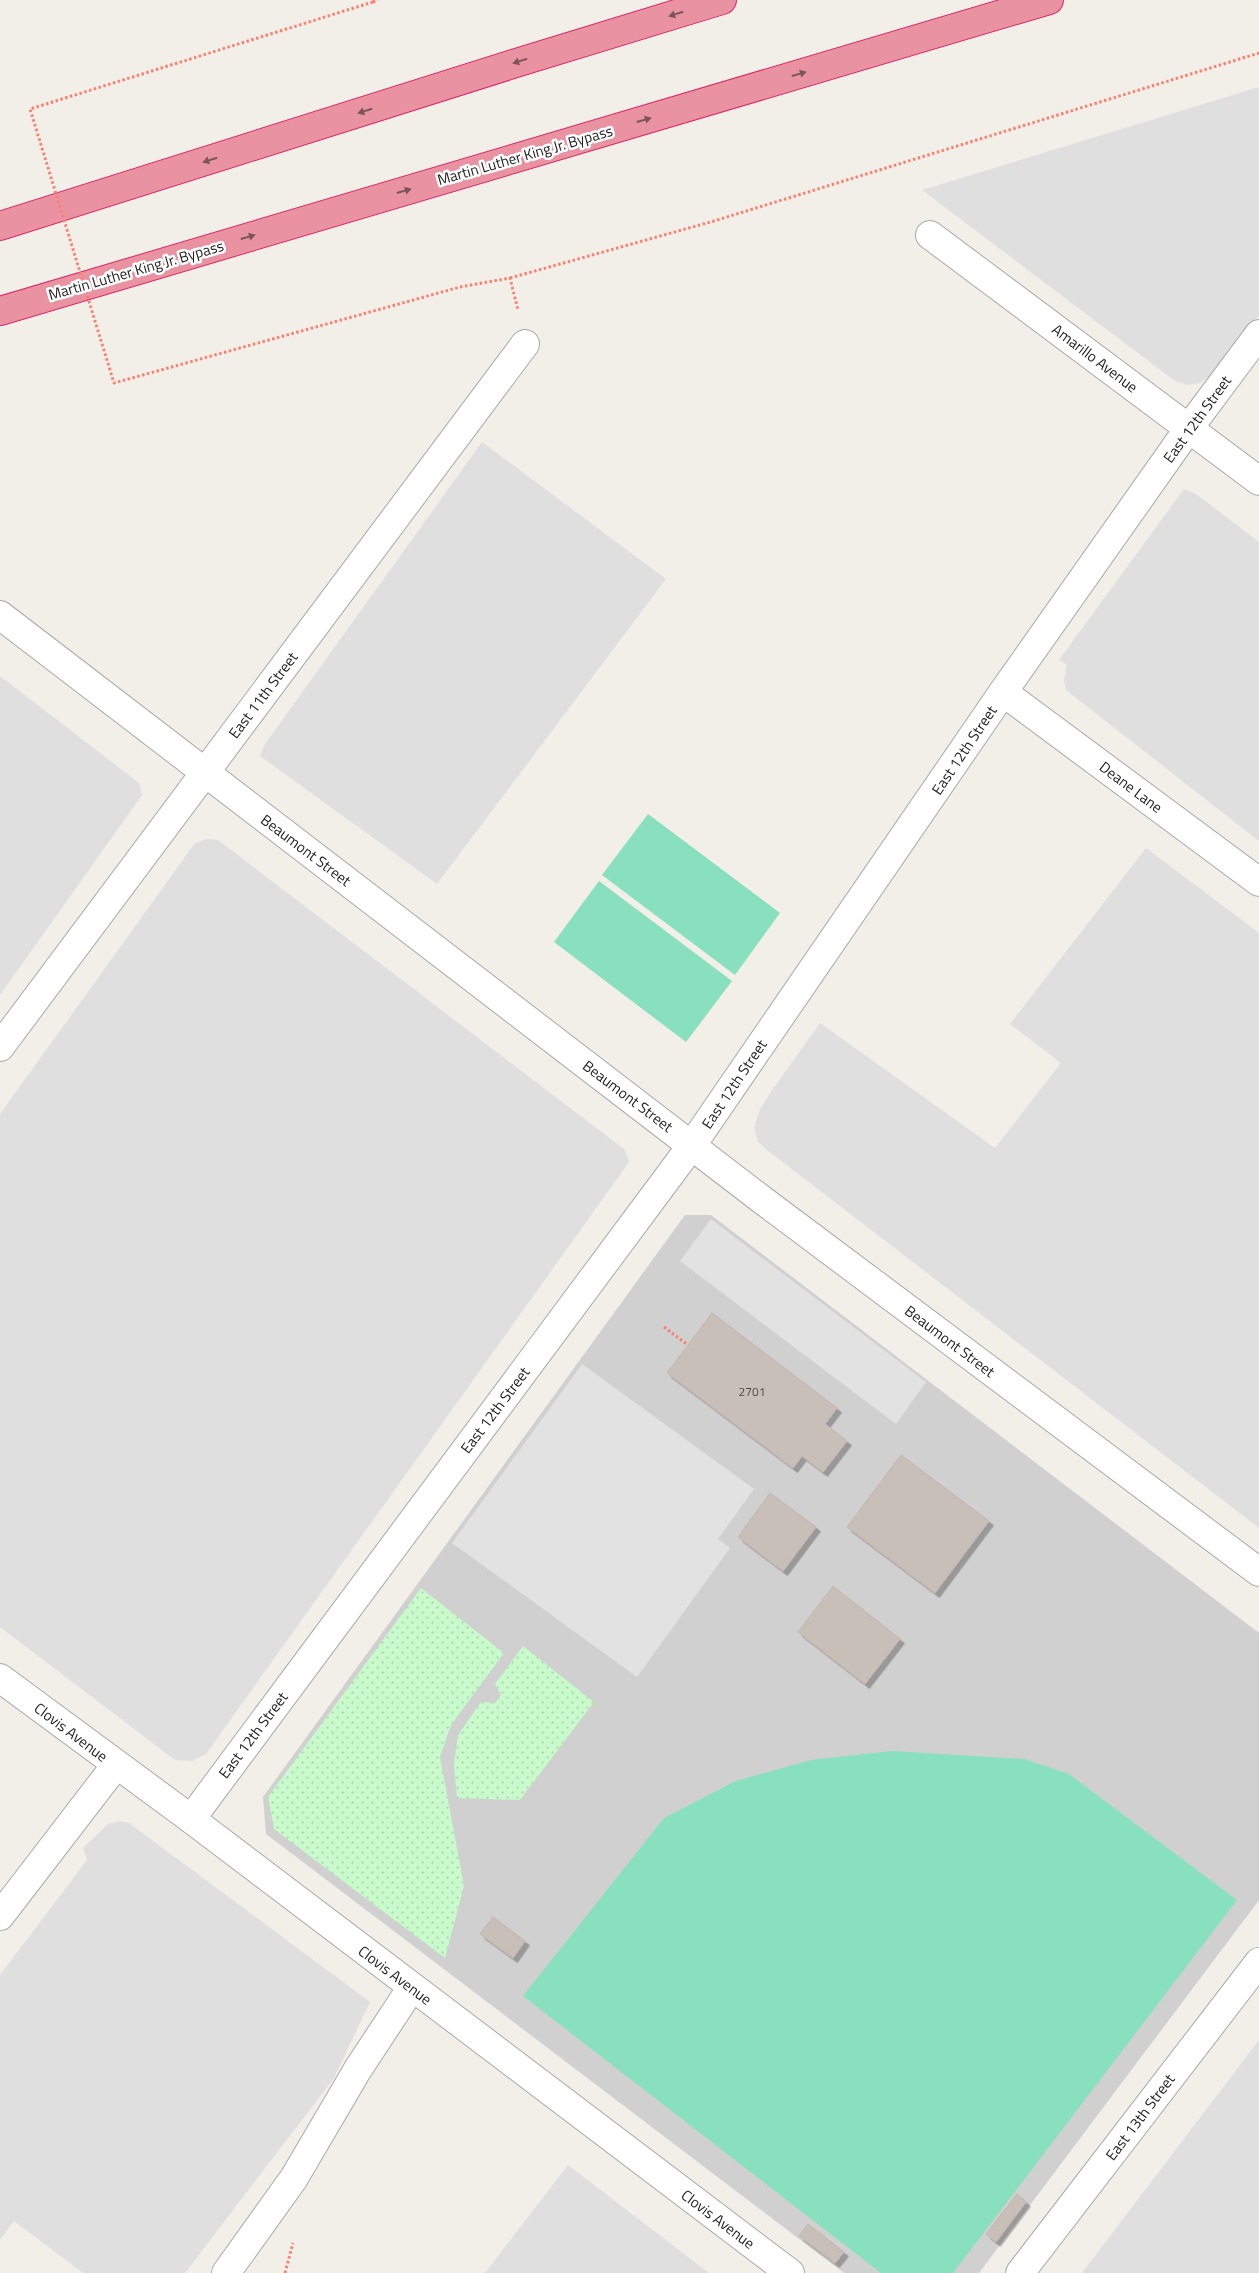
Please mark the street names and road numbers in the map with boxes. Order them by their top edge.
street label: Martin Luther King Jr. Bypass [435,119,615,191]
street label: Martin Luther King Jr. Bypass [46,234,226,306]
street label: Amarillo Avenue [1047,318,1143,398]
street label: East 12th Street [1157,370,1237,468]
street label: East 11th Street [223,646,304,743]
street label: East 12th Street [926,700,1003,799]
street label: Deane Lane [1095,756,1167,818]
street label: Beaumont Street [256,808,357,892]
street label: East 12th Street [696,1034,773,1133]
street label: Beaumont Street [578,1054,679,1138]
street label: Beaumont Street [900,1299,1001,1383]
street label: East 12th Street [455,1361,536,1458]
street label: East 12th Street [213,1686,294,1783]
street label: Clovis Avenue [29,1697,113,1767]
street label: Clovis Avenue [353,1940,437,2010]
street label: East 13th Street [1100,2068,1181,2165]
street label: Clovis Avenue [676,2184,760,2254]

